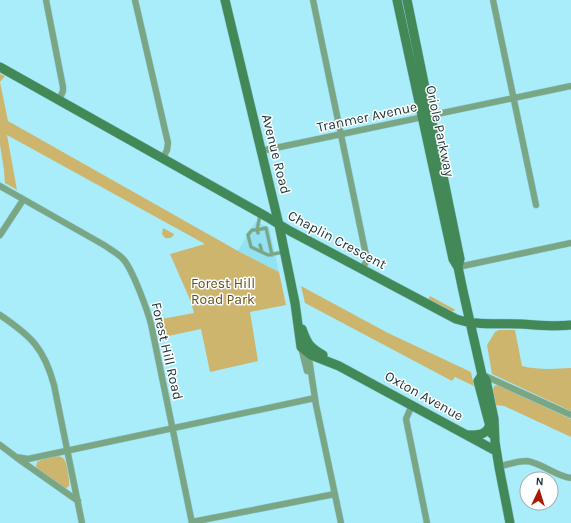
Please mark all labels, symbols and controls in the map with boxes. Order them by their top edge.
street label: Oriole Parkway [422,84,458,179]
street label: Tranmer Avenue [315,98,419,136]
street label: Avenue Road [258,112,294,196]
street label: Chaplin Crescent [285,207,389,273]
park label: Forest Hill Road Park [191,275,255,308]
street label: Forest Hill Road [148,301,186,401]
street label: Oxton Avenue [382,367,466,425]
north arrow [519,471,559,511]
text: N [535,475,544,488]

